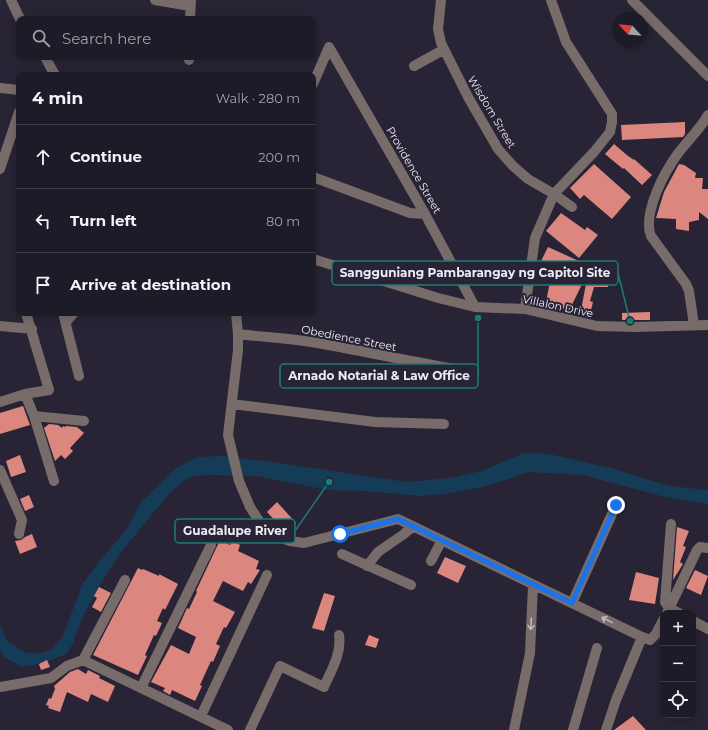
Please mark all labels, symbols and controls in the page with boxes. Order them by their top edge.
north arrow [612,12,648,48]
search box [16,16,316,60]
icon: search [30,27,52,49]
text: Search here [62,29,151,48]
street label: Wisdom Street [465,73,520,151]
text: 4 min [32,88,83,108]
text: Walk · 280 m [216,90,300,106]
street label: Providence Street [383,124,445,216]
icon: ahead [32,146,54,168]
text: Continue [70,147,142,166]
text: 200 m [258,149,300,165]
icon: left [32,210,54,232]
text: Turn left [70,211,137,230]
text: 80 m [266,213,300,229]
callout: Sangguniang Pambarangay ng Capitol Site [332,261,618,285]
text: Sangguniang Pambarangay ng Capitol Site [340,265,611,280]
icon: arrive [32,274,54,296]
text: Arrive at destination [70,275,231,294]
street label: Villalon Drive [521,292,595,320]
street label: Obedience Street [300,322,398,354]
callout: Arnado Notarial & Law Office [280,364,478,388]
text: Arnado Notarial & Law Office [287,368,470,383]
route end [607,496,625,514]
callout: Guadalupe River [175,519,295,543]
text: Guadalupe River [183,523,287,538]
route start [331,525,349,543]
map controls [660,610,696,718]
button: + [660,610,696,646]
one-way arrow [601,616,613,623]
one-way arrow [527,617,535,630]
button: − [660,646,696,682]
button: locate [660,682,696,718]

